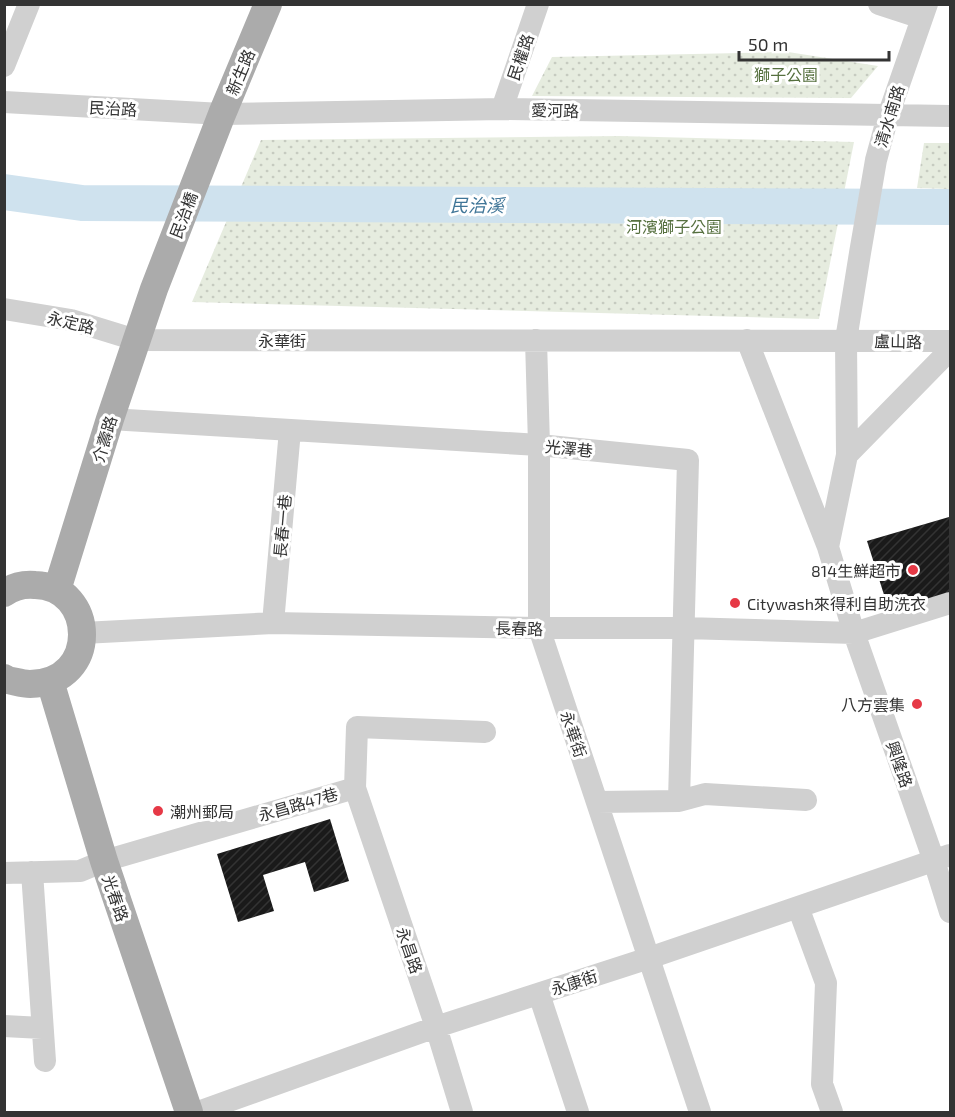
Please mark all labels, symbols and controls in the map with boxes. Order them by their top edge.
scale bar [739,24,889,62]
street label: 民權路 [503,31,537,83]
text: 50 m [748,33,788,55]
street label: 新生路 [222,46,258,98]
park label: 獅子公園 [754,65,818,84]
street label: 清水南路 [871,83,907,149]
street label: 民治路 [89,97,137,119]
street label: 愛河路 [531,100,579,120]
street label: 民治橋 [166,189,200,241]
water label: 民治溪 [450,194,507,216]
park label: 河濱獅子公園 [626,217,722,236]
street label: 永定路 [45,307,97,337]
street label: 永華街 [258,331,306,350]
street label: 盧山路 [874,331,922,351]
street label: 介壽路 [88,413,120,465]
street label: 光澤巷 [544,436,594,460]
street label: 長春一巷 [270,493,294,559]
place label: 814生鮮超市 [811,561,901,580]
marker: 814生鮮超市 [906,563,920,577]
place label: Citywash來得利自助洗衣 [747,594,926,613]
marker: Citywash來得利自助洗衣 [728,596,742,610]
street label: 長春路 [495,618,543,638]
place label: 八方雲集 [841,695,905,714]
marker: 八方雲集 [910,697,924,711]
street label: 永華街 [557,708,591,760]
street label: 興隆路 [883,738,917,790]
street label: 永昌路47巷 [256,784,340,824]
place label: 潮州郵局 [170,802,234,821]
marker: 潮州郵局 [151,804,165,818]
street label: 光春路 [99,872,133,924]
street label: 永昌路 [393,924,427,976]
street label: 永康街 [548,966,600,998]

